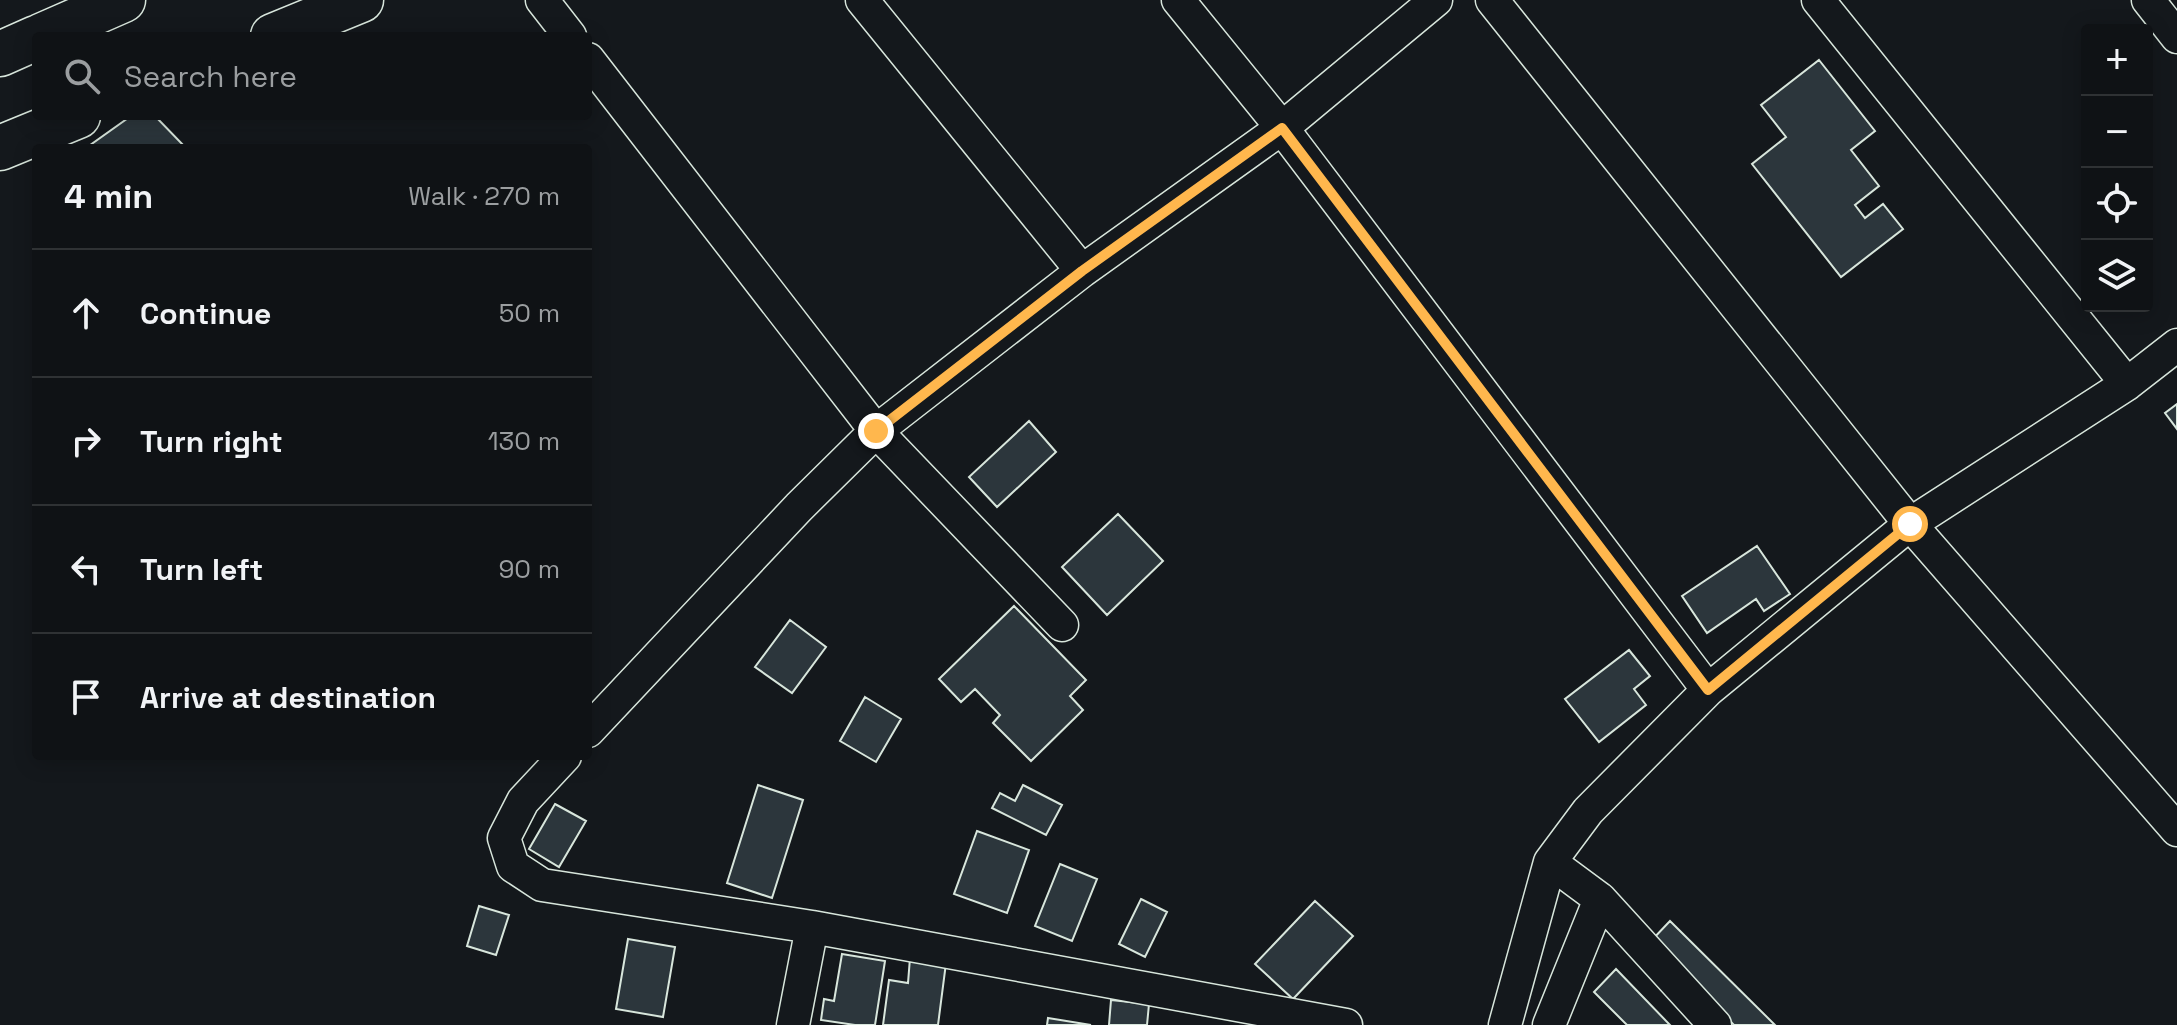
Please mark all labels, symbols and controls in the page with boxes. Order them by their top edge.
map controls [2081,24,2153,312]
button: + [2081,24,2153,96]
search box [32,32,592,120]
icon: search [60,54,104,98]
text: Search here [124,57,297,96]
button: − [2081,96,2153,168]
button: locate [2081,168,2153,240]
text: 4 min [64,175,153,218]
text: Walk · 270 m [408,179,560,213]
button: layers [2081,240,2153,312]
icon: ahead [64,291,108,335]
text: Continue [140,294,271,333]
text: 50 m [499,296,560,330]
route end [858,413,894,449]
icon: right [64,419,108,463]
text: Turn right [140,422,283,461]
text: 130 m [488,424,560,458]
route start [1892,506,1928,542]
icon: left [64,547,108,591]
text: Turn left [140,550,263,589]
text: 90 m [498,552,560,586]
icon: arrive [64,675,108,719]
text: Arrive at destination [140,678,436,717]

